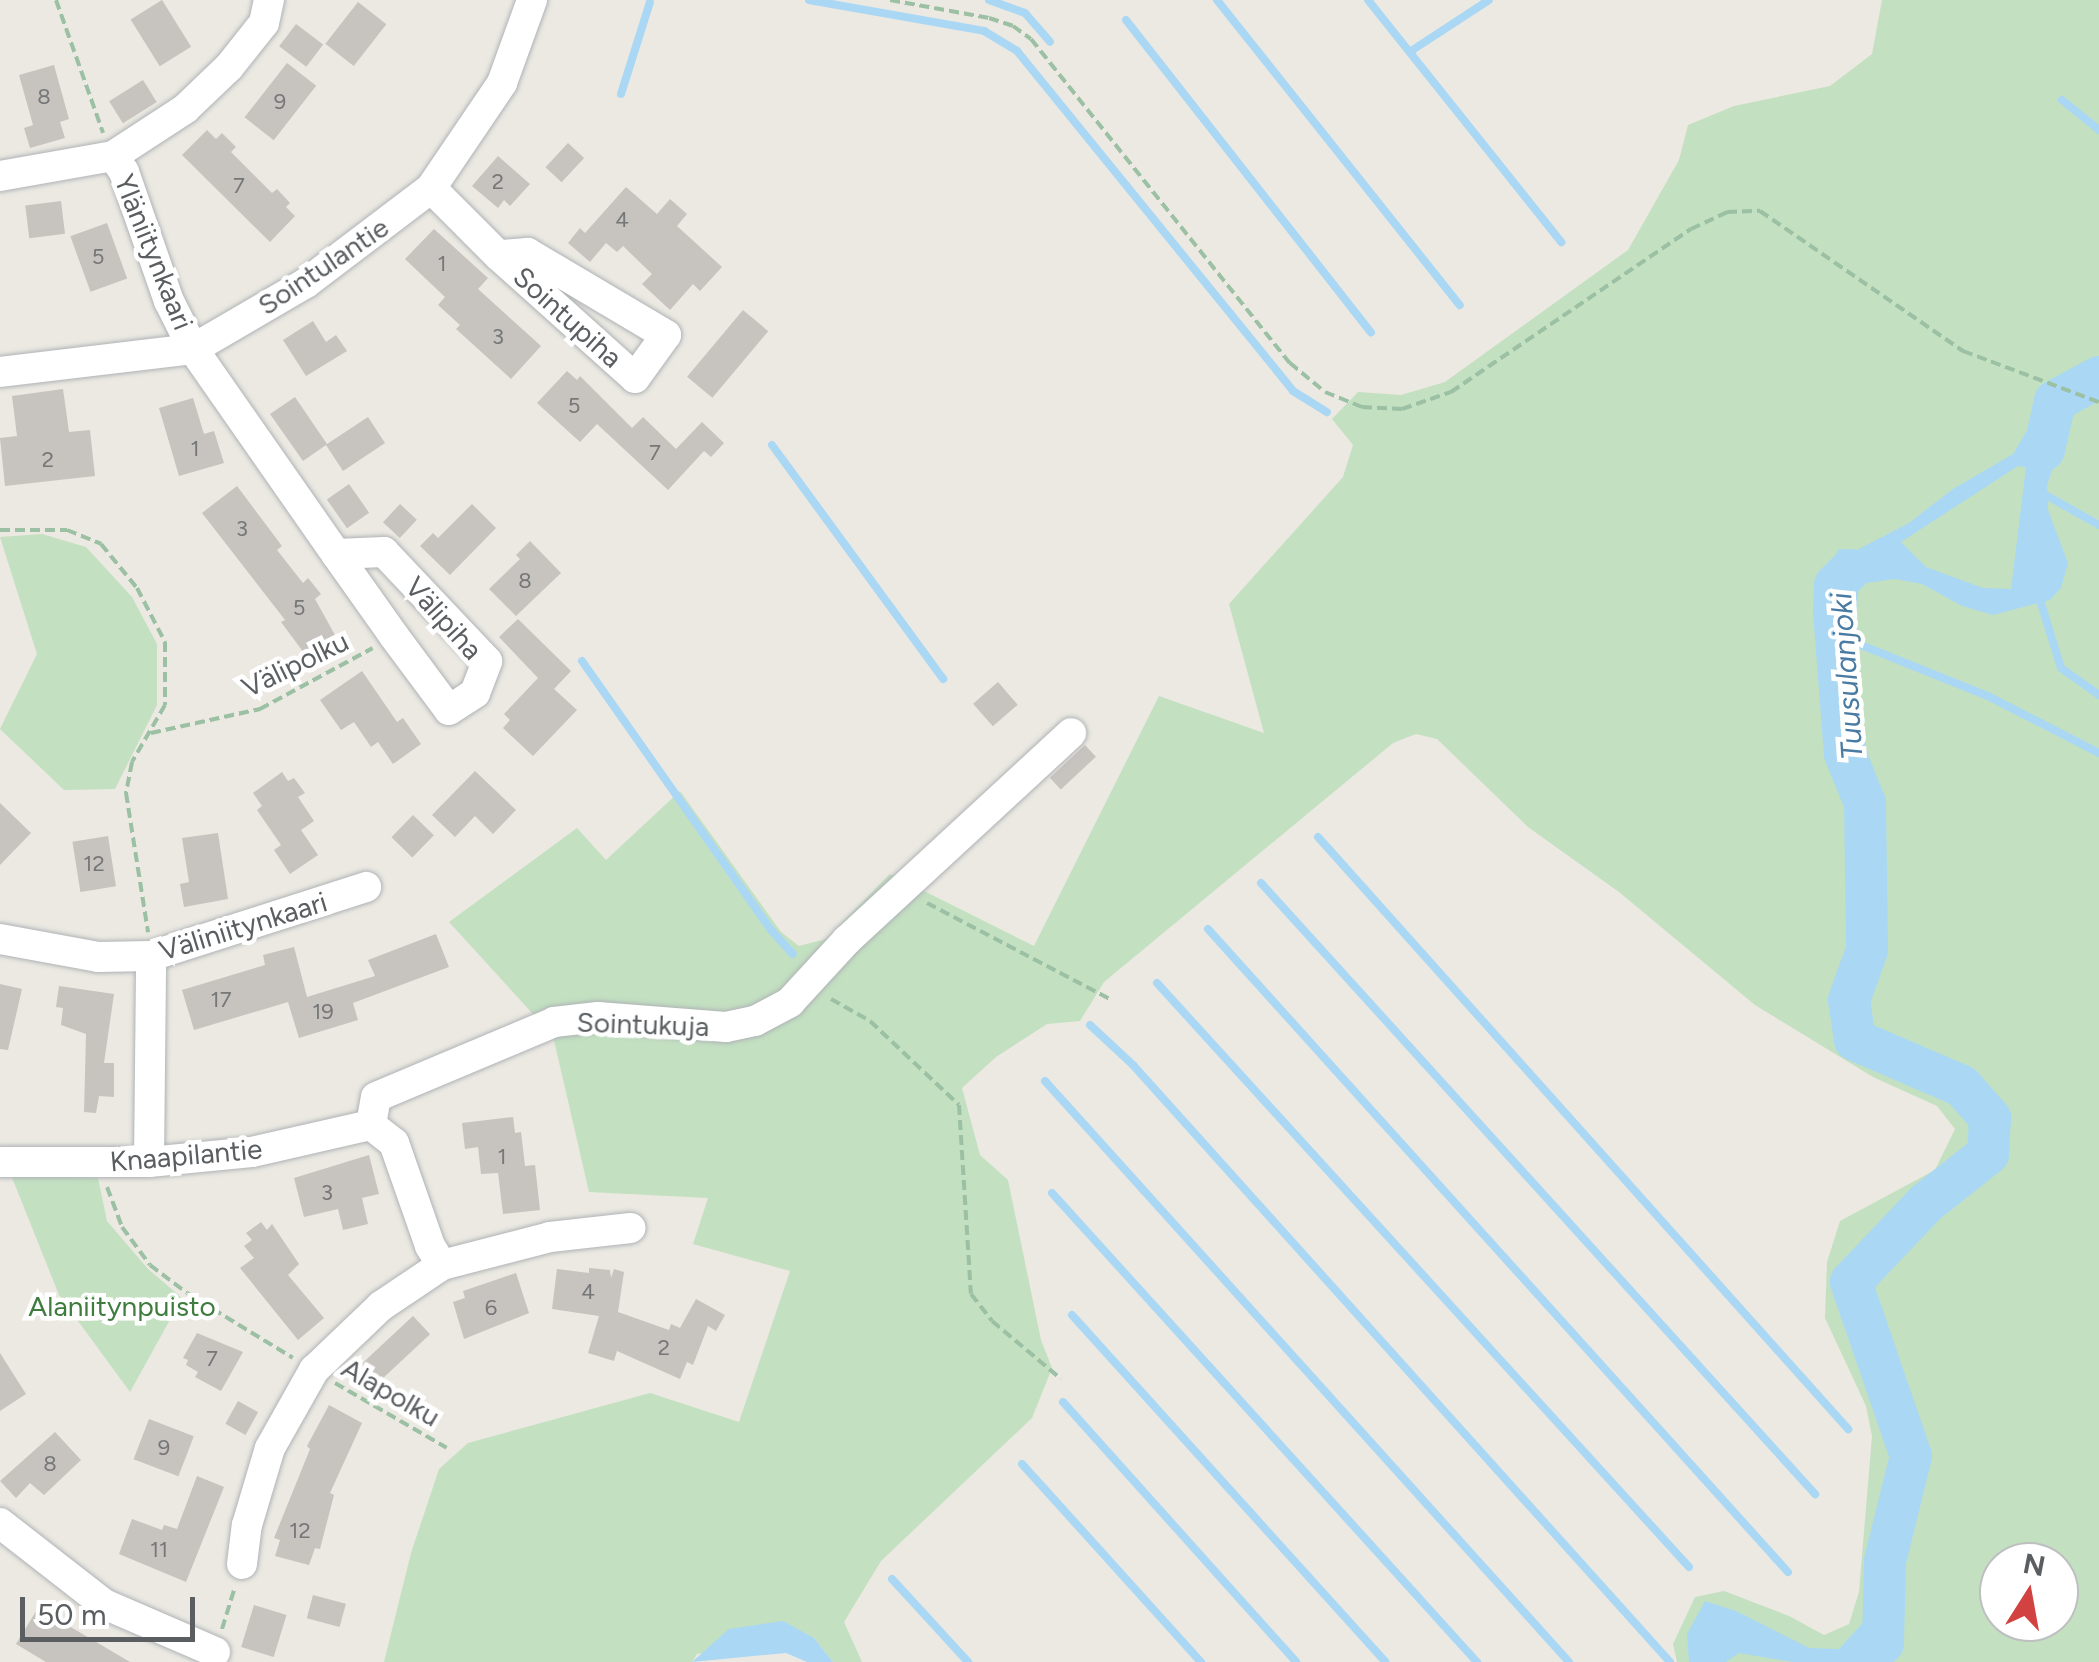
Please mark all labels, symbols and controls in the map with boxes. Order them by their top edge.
house number: 8 [37,84,51,110]
house number: 9 [274,89,286,115]
street label: Yläniitynkaari [108,169,200,335]
house number: 2 [492,169,504,195]
house number: 7 [233,173,245,199]
house number: 4 [615,207,629,233]
street label: Sointulantie [251,210,395,322]
house number: 5 [92,244,104,270]
house number: 1 [437,251,447,277]
street label: Sointupiha [507,259,629,375]
house number: 3 [492,324,504,350]
house number: 5 [568,393,580,419]
house number: 1 [190,436,200,462]
house number: 7 [649,440,661,466]
house number: 2 [42,447,54,473]
house number: 3 [236,516,248,542]
house number: 8 [518,568,532,594]
street label: Välipiha [398,570,490,666]
water label: Tuusulanjoki [1823,591,1871,761]
house number: 5 [293,595,305,621]
street label: Välipolku [236,624,354,704]
house number: 12 [83,851,105,877]
street label: Väliniitynkaari [155,885,331,967]
house number: 17 [211,987,231,1013]
house number: 19 [312,999,334,1025]
street label: Sointukuja [576,1005,710,1043]
street label: Knaapilantie [108,1132,264,1178]
house number: 1 [497,1144,507,1170]
house number: 3 [321,1180,333,1206]
house number: 4 [581,1279,595,1305]
park label: Alaniitynpuisto [28,1289,216,1323]
house number: 6 [485,1295,497,1321]
house number: 2 [658,1335,670,1361]
house number: 7 [206,1346,218,1372]
street label: Alapolku [336,1351,446,1433]
house number: 9 [158,1435,170,1461]
house number: 8 [43,1451,57,1477]
house number: 12 [289,1518,311,1544]
house number: 11 [150,1537,168,1563]
north arrow [1979,1542,2079,1642]
text: N [2020,1546,2048,1583]
scale bar [25,1577,200,1639]
text: 50 m [37,1596,106,1633]

